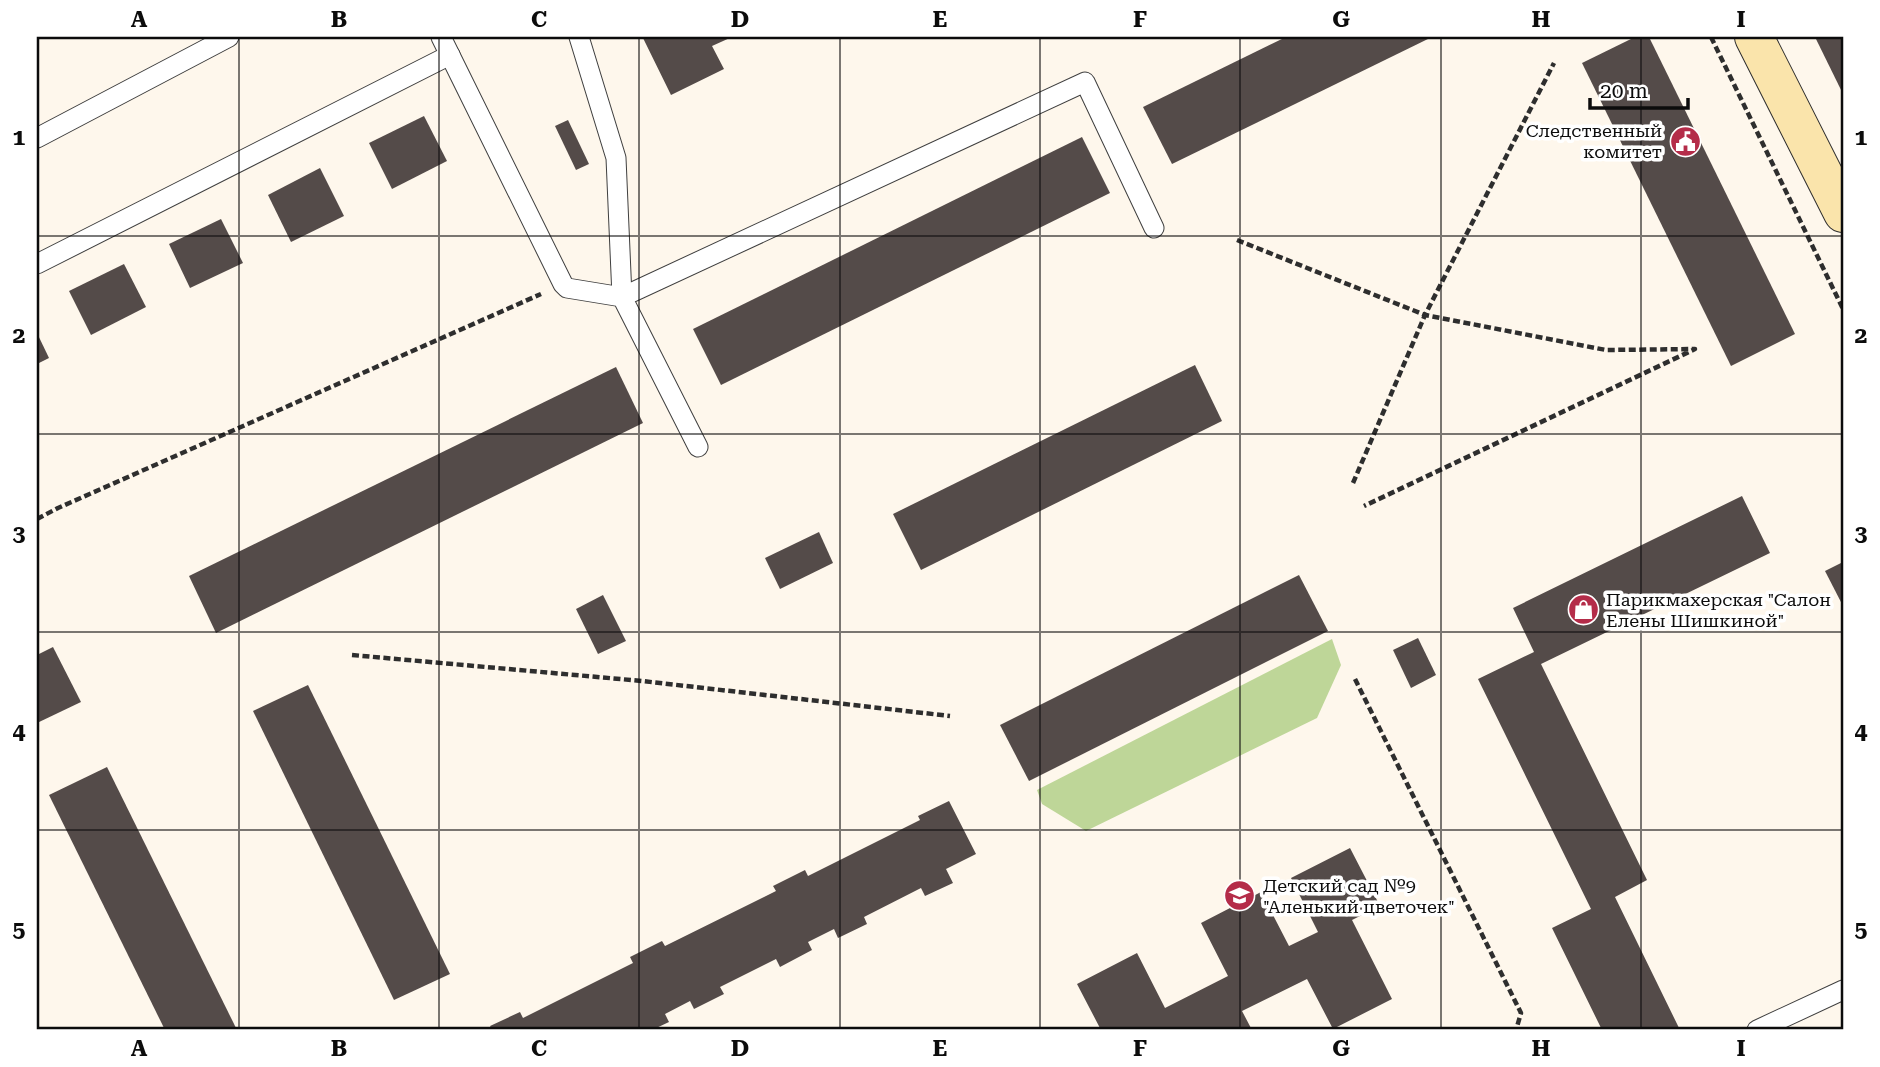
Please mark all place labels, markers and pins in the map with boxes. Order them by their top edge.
place label: Следственный комитет [1526,120,1662,162]
public building icon: Следственный комитет [1668,124,1702,158]
place label: Парикмахерская "Салон Елены Шишкиной" [1606,589,1831,631]
shop icon: Парикмахерская "Салон Елены Шишкиной" [1566,593,1600,627]
place label: Детский сад №9 "Аленький цветочек" [1263,875,1455,917]
school or university icon: Детский сад №9 "Аленький цветочек" [1223,879,1257,913]

